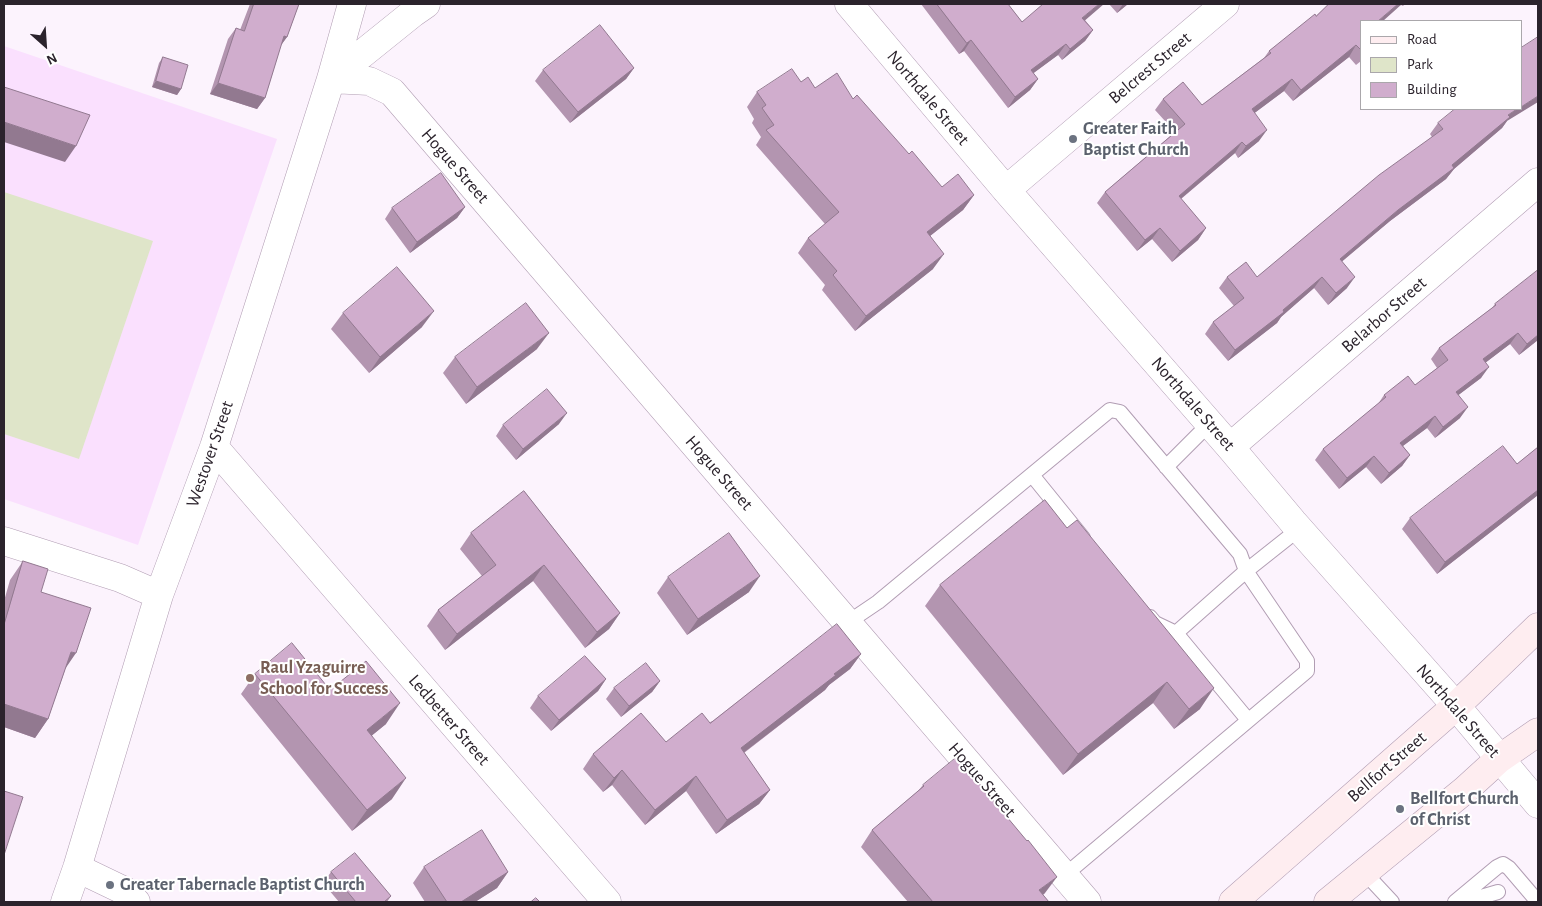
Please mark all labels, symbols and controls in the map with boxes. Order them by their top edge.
north arrow [20,20,70,70]
legend [1360,20,1522,110]
street label: Belcrest Street [1104,27,1196,109]
text: Road [1407,32,1437,47]
street label: Northdale Street [882,46,974,150]
text: N [44,50,59,67]
text: Park [1407,57,1433,72]
text: Building [1407,82,1457,97]
place label: Greater Faith Baptist Church [1083,118,1189,160]
street label: Hogue Street [417,124,493,208]
marker: Greater Faith Baptist Church [1067,133,1079,145]
street label: Belarbor Street [1337,272,1431,358]
street label: Northdale Street [1146,353,1240,455]
street label: Westover Street [182,398,238,510]
street label: Hogue Street [681,431,757,515]
place label: Raul Yzaguirre School for Success [260,657,388,700]
street label: Northdale Street [1411,660,1505,762]
street label: Ledbetter Street [404,670,494,770]
marker: Raul Yzaguirre School for Success [244,672,256,684]
street label: Bellfort Street [1343,727,1431,807]
street label: Hogue Street [944,738,1020,822]
place label: Bellfort Church of Christ [1410,788,1519,831]
marker: Bellfort Church of Christ [1394,803,1406,815]
place label: Greater Tabernacle Baptist Church [120,874,365,896]
marker: Greater Tabernacle Baptist Church [104,879,116,891]

